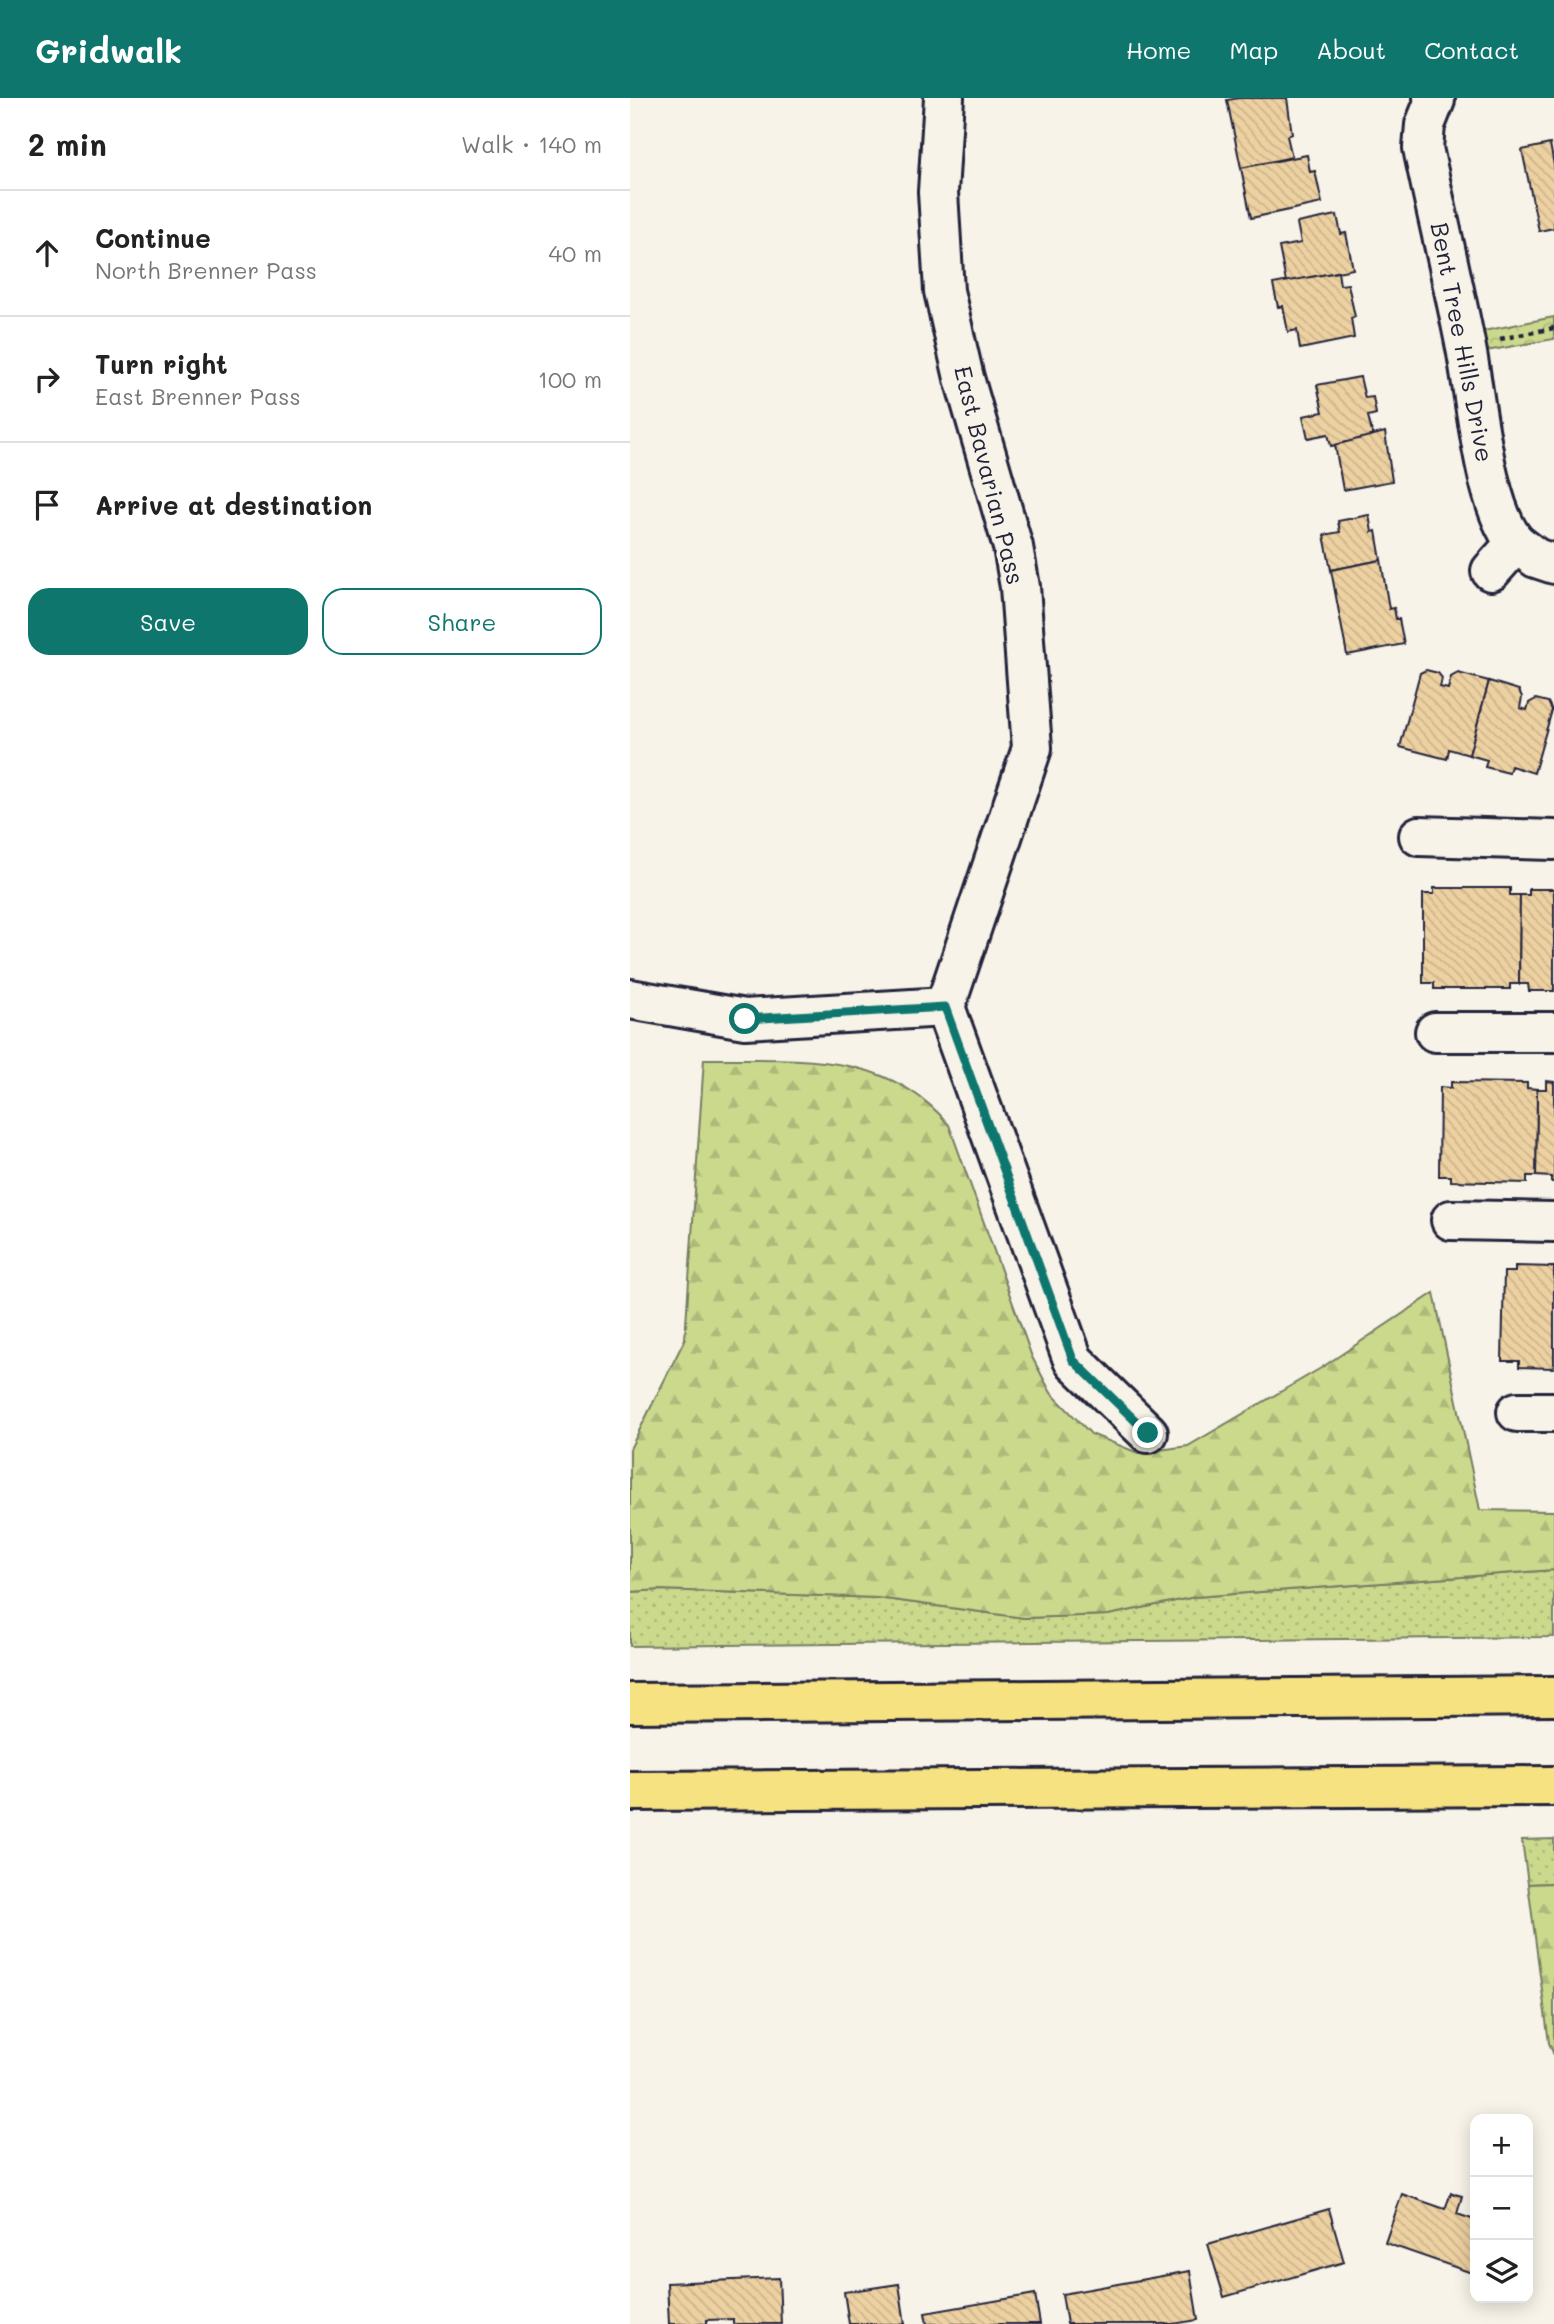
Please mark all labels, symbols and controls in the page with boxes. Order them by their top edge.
text: Gridwalk [35,28,182,71]
text: Home [1126,34,1191,65]
text: Map [1229,34,1278,65]
text: About [1316,34,1386,65]
text: Contact [1424,34,1519,65]
text: 2 min [28,124,107,164]
text: Walk · 140 m [461,129,602,159]
street label: Bent Tree Hills Drive [1425,220,1501,464]
text: Continue [95,221,211,255]
icon: ahead [28,234,66,272]
text: 40 m [549,238,602,268]
text: North Brenner Pass [95,255,317,285]
text: Turn right [95,347,228,381]
icon: right [28,360,66,398]
street label: East Bavarian Pass [948,362,1032,588]
text: 100 m [538,364,602,394]
text: East Brenner Pass [95,381,301,411]
icon: arrive [28,486,66,524]
text: Arrive at destination [95,488,372,522]
button: Save [28,588,308,655]
button: Share [322,588,602,655]
route start [729,1003,760,1034]
route end [1132,1417,1163,1448]
map controls [1470,2114,1533,2303]
button: + [1470,2114,1533,2177]
button: − [1470,2177,1533,2240]
button: layers [1470,2240,1533,2303]

